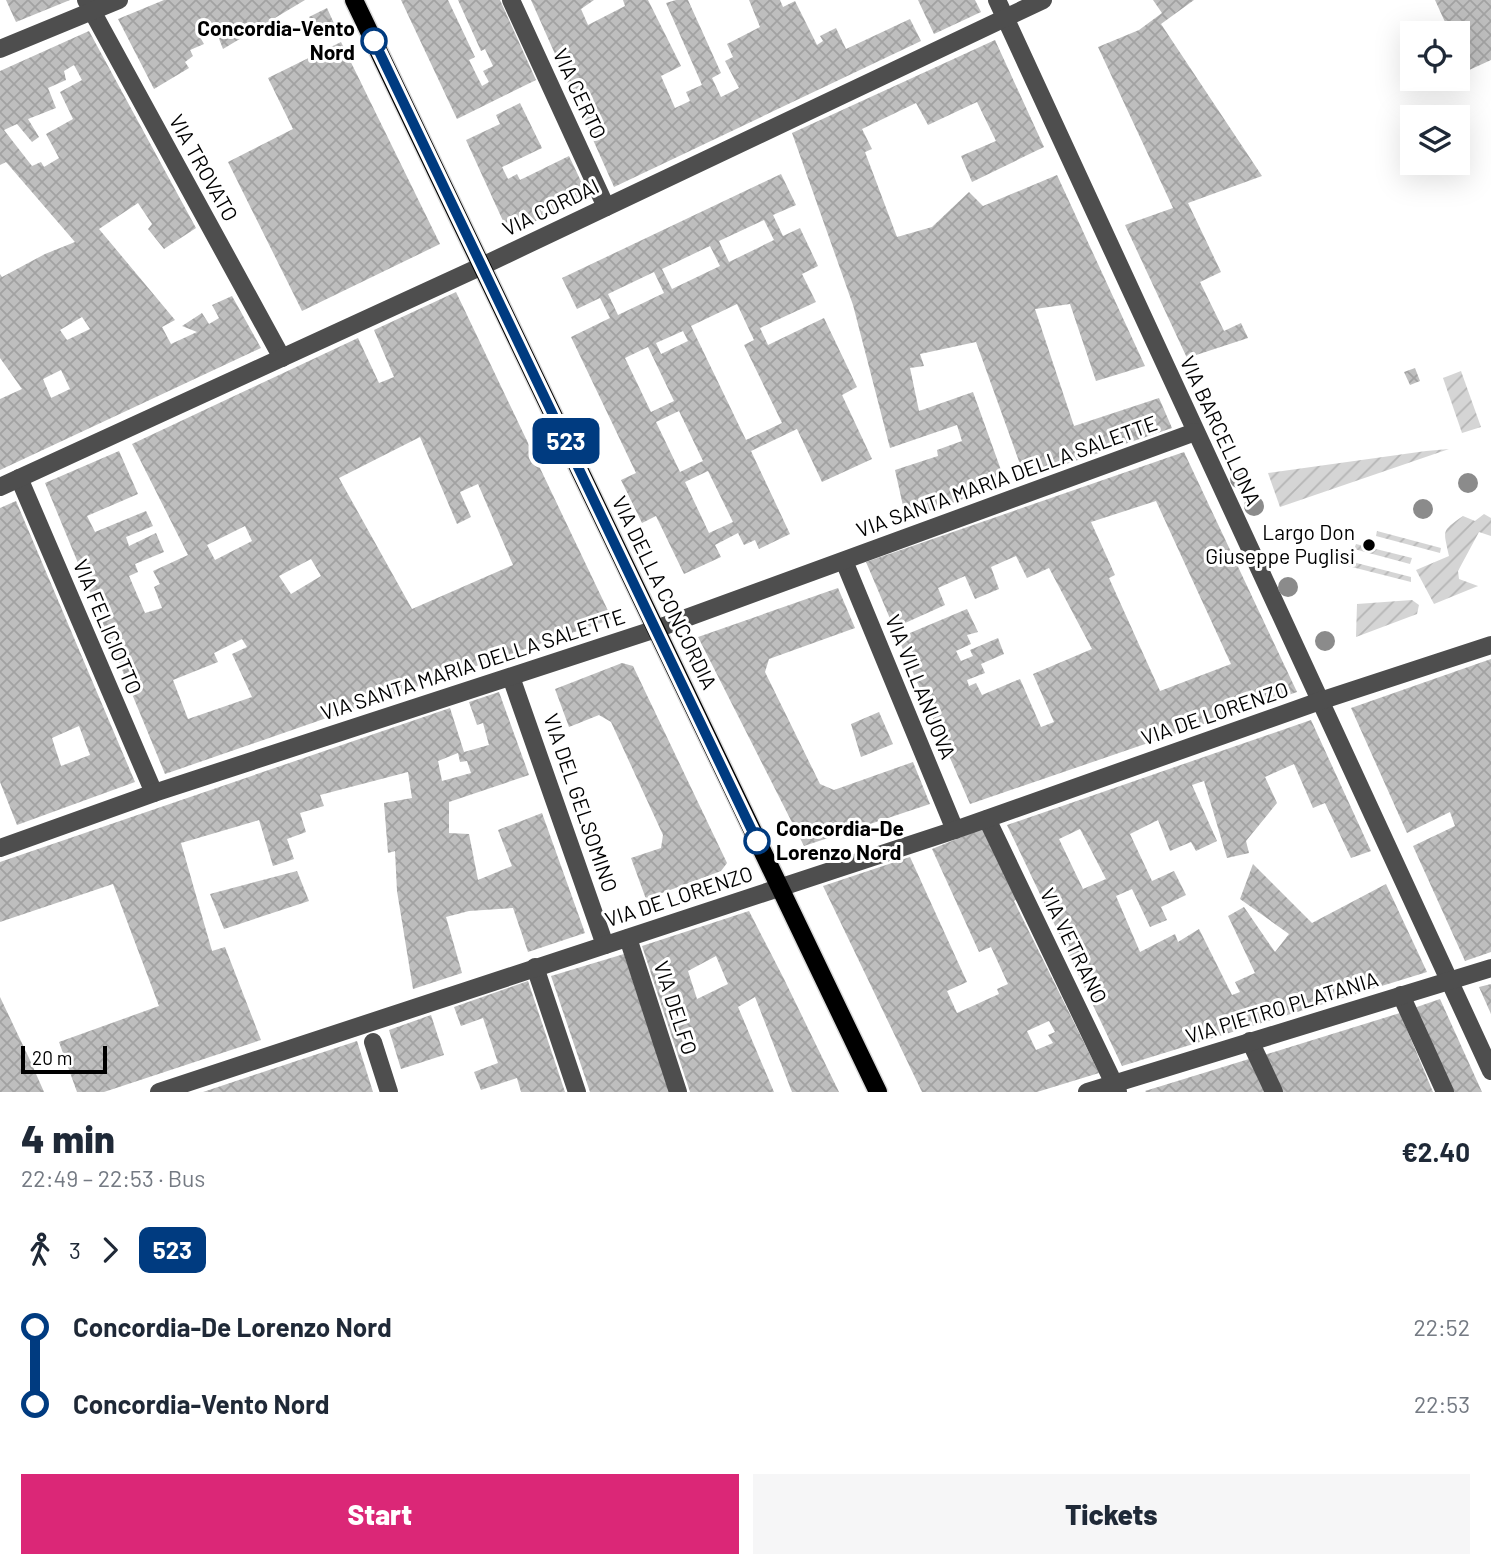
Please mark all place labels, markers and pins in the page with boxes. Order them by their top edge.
place label: Concordia-Vento Nord [197,15,355,64]
marker: Concordia-Vento Nord [361,28,387,54]
place label: Largo Don Giuseppe Puglisi [1205,519,1355,568]
marker: Largo Don Giuseppe Puglisi [1361,537,1377,553]
place label: Concordia-De Lorenzo Nord [776,815,904,864]
marker: Concordia-De Lorenzo Nord [744,828,770,854]

